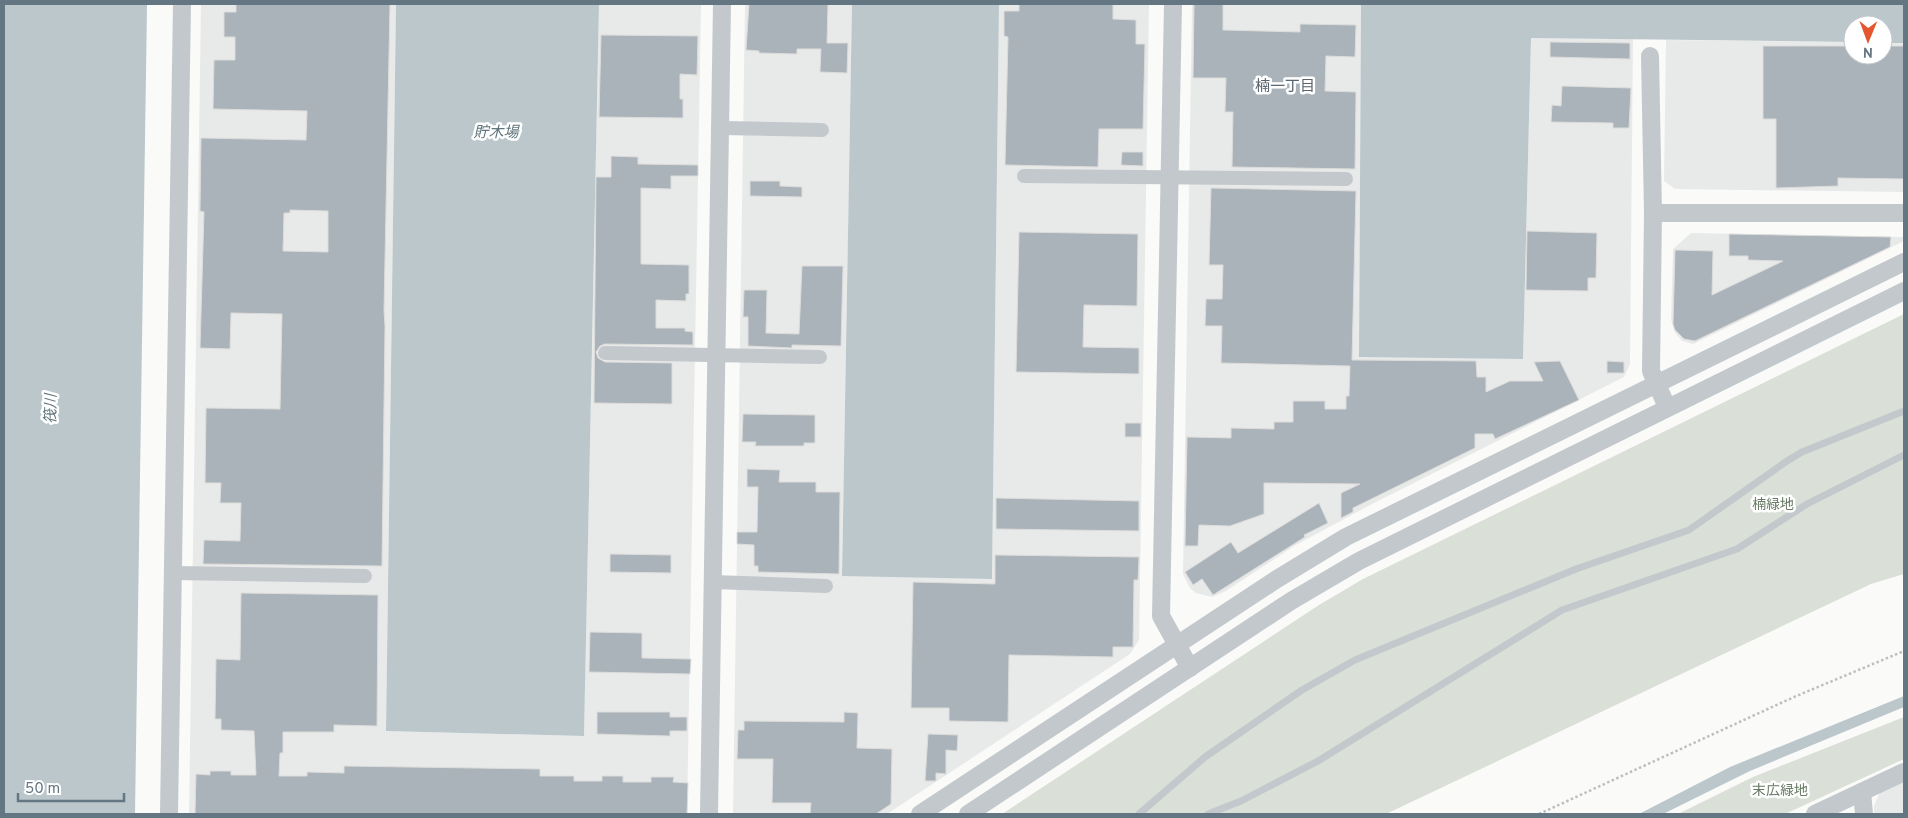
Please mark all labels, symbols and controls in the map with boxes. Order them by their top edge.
north arrow [1843,15,1893,65]
text: N [1863,43,1873,60]
district label: 楠一丁目 [1255,78,1315,97]
water label: 貯木場 [473,124,520,143]
water label: 筏川 [42,392,62,424]
park label: 楠緑地 [1752,497,1794,514]
scale bar [18,770,124,802]
text: 50 m [25,780,60,799]
park label: 末広緑地 [1752,783,1808,800]

